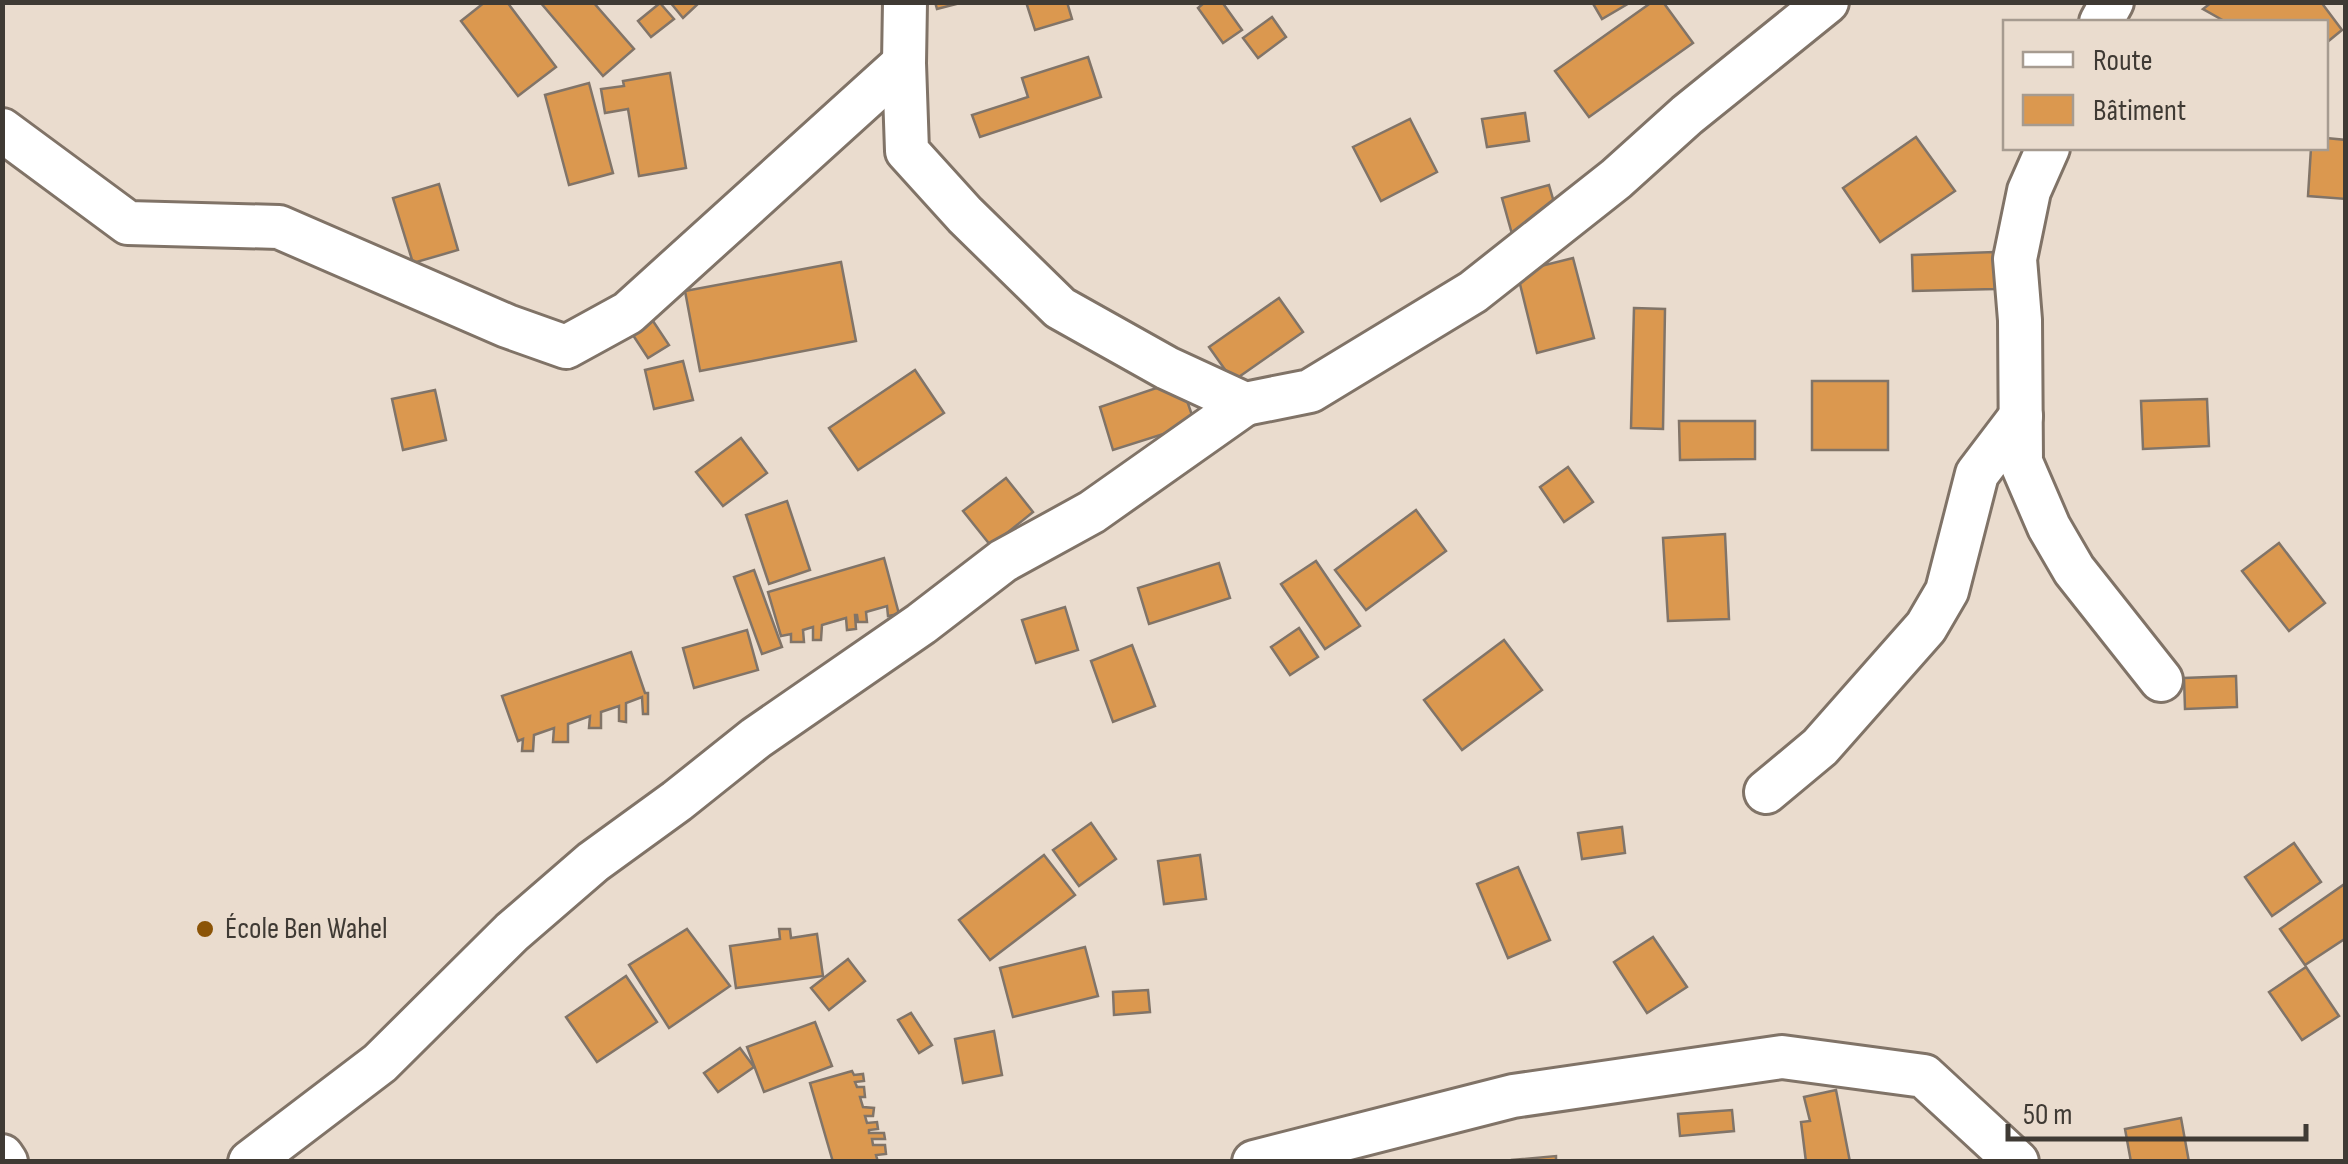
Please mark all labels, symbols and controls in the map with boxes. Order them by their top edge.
legend [2003,20,2328,150]
text: Route [2093,43,2152,79]
text: Bâtiment [2093,93,2186,129]
place label: École Ben Wahel [225,911,388,947]
marker: École Ben Wahel [194,918,216,940]
scale bar [2008,1079,2306,1141]
text: 50 m [2023,1097,2072,1133]

